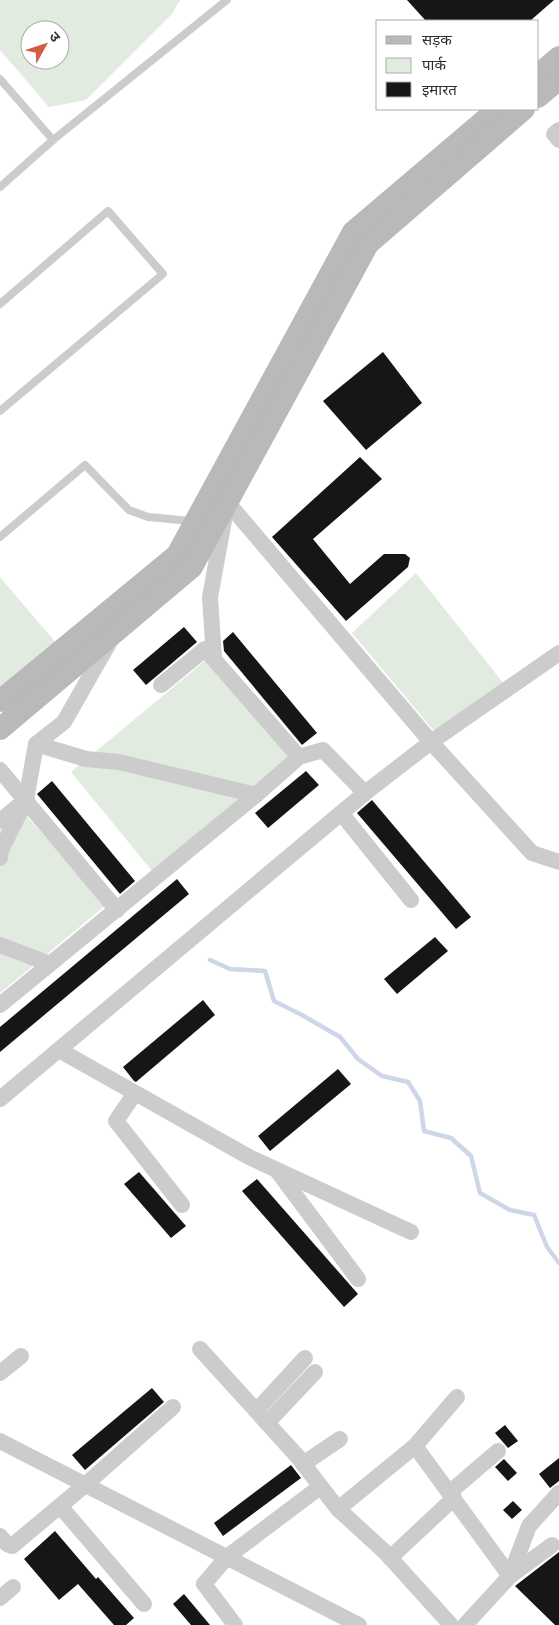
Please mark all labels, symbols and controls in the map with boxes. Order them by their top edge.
north arrow [20,20,70,70]
legend [376,20,539,110]
text: उ [45,27,66,47]
text: सड़क [422,29,452,51]
text: पार्क [422,54,446,76]
text: इमारत [422,79,457,101]

